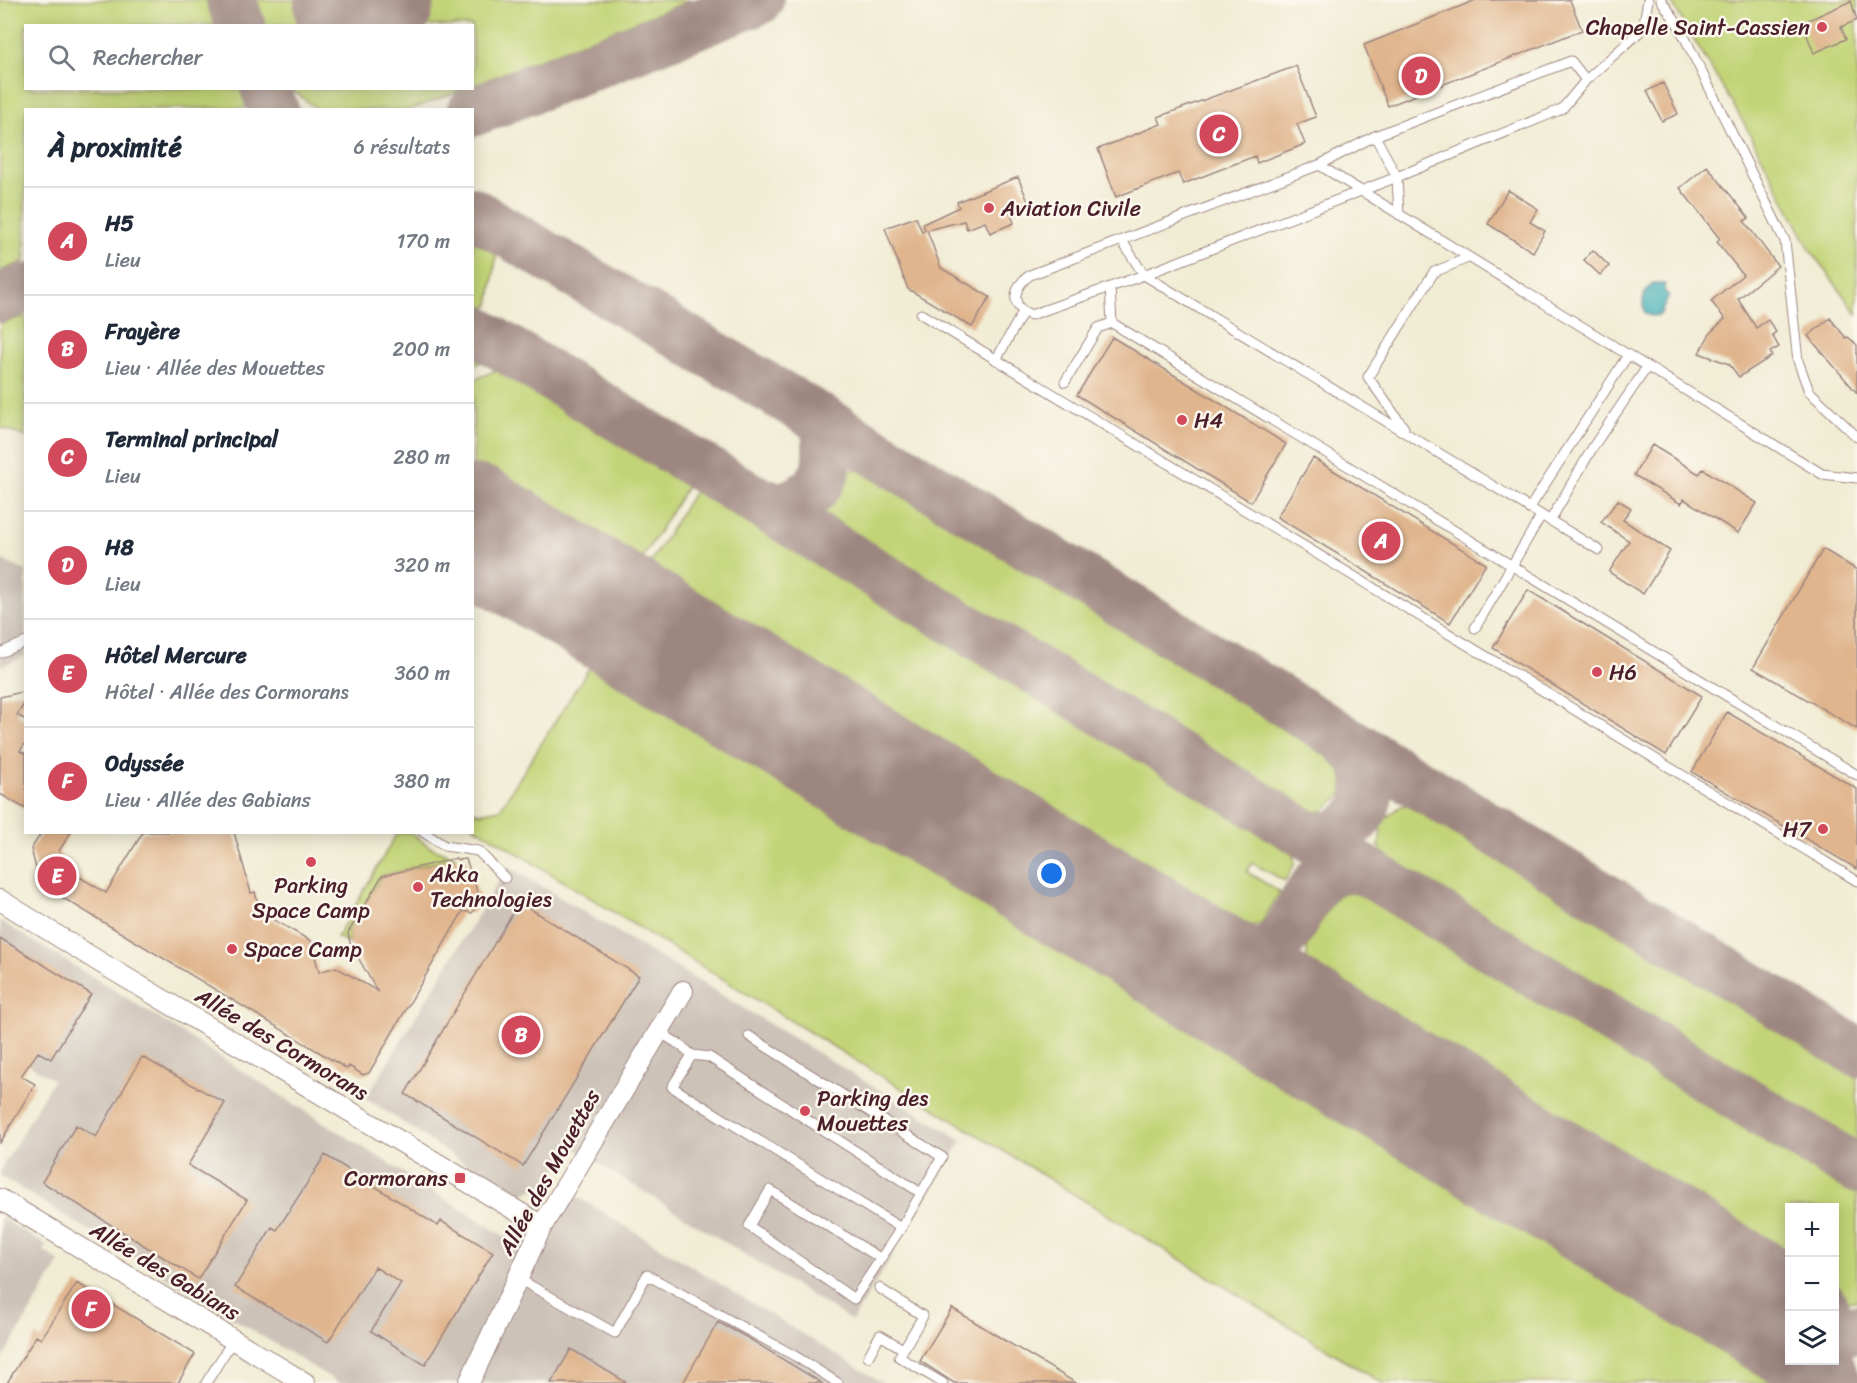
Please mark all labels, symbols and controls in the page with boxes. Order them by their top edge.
place label: Chapelle Saint-Cassien [1586,8,1810,47]
marker: Chapelle Saint-Cassien [1815,20,1829,34]
search box [24,24,474,90]
text: Rechercher [93,38,203,77]
icon: search [45,41,78,74]
pin: D [1402,54,1440,98]
pin: C [1200,112,1238,156]
text: À proximité [48,124,182,170]
text: 6 résultats [354,130,450,165]
place label: Aviation Civile [1000,189,1141,228]
marker: Aviation Civile [982,201,996,215]
text: H5 [105,204,134,243]
text: A [61,224,74,259]
text: 170 m [397,224,450,259]
text: Lieu [105,243,141,278]
text: Frayère [105,312,180,351]
text: B [61,332,74,367]
text: 200 m [393,332,450,367]
text: Lieu · Allée des Mouettes [105,351,325,386]
place label: H4 [1194,401,1224,440]
marker: H4 [1175,413,1189,427]
text: Terminal principal [105,420,278,459]
text: C [61,440,74,475]
text: 280 m [393,440,450,475]
text: Lieu [105,459,141,494]
pin: A [1362,518,1400,564]
text: H8 [105,528,134,567]
text: D [62,548,73,583]
text: 320 m [394,548,450,583]
text: Lieu [105,567,141,602]
text: Hôtel Mercure [105,636,247,675]
place label: H6 [1609,653,1637,692]
text: E [62,656,73,691]
text: 360 m [394,656,450,691]
marker: H6 [1590,665,1604,679]
text: Hôtel · Allée des Cormorans [105,675,349,710]
text: Odyssée [105,744,184,783]
text: F [62,764,73,799]
text: 380 m [394,764,450,799]
text: Lieu · Allée des Gabians [105,783,311,818]
place label: H7 [1783,810,1812,849]
marker: H7 [1816,822,1830,836]
pin: E [38,854,76,898]
marker: Parking Space Camp [304,855,318,869]
place label: Akka Technologies [429,855,552,919]
your location [1037,859,1066,888]
place label: Parking Space Camp [252,866,370,930]
marker: Akka Technologies [411,880,425,894]
place label: Space Camp [244,930,362,969]
marker: Space Camp [225,942,239,956]
street label: Allée des Cormorans [187,976,376,1111]
pin: B [502,1012,540,1058]
place label: Parking des Mouettes [817,1079,928,1143]
street label: Allée des Mouettes [487,1081,611,1263]
marker: Parking des Mouettes [798,1104,812,1118]
place label: Cormorans [344,1159,449,1198]
marker: Cormorans [453,1171,467,1185]
map controls [1785,1203,1839,1365]
button: + [1785,1203,1839,1257]
street label: Allée des Gabians [81,1210,249,1332]
button: − [1785,1257,1839,1311]
pin: F [72,1286,110,1332]
button: layers [1785,1311,1839,1365]

